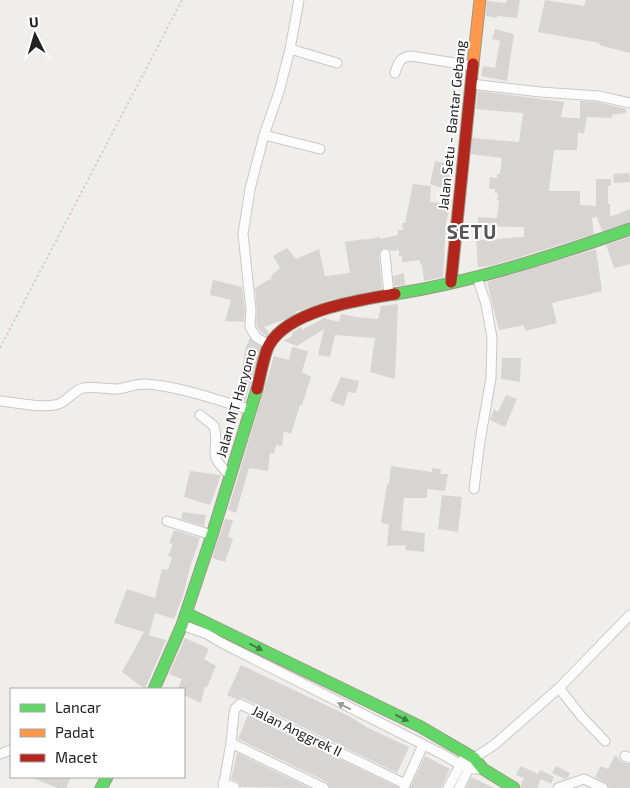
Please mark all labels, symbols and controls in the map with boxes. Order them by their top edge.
north arrow [10,10,60,60]
text: U [28,13,39,30]
street label: Jalan Setu - Bantar Gebang [434,39,469,211]
district label: SETU [447,220,497,243]
street label: Jalan MT Haryono [212,346,259,459]
one-way arrow [249,643,263,651]
legend [10,688,185,778]
text: Lancar [55,698,101,716]
street label: Jalan Anggrek II [249,701,345,760]
one-way arrow [337,702,351,710]
one-way arrow [395,714,409,722]
text: Padat [55,723,95,741]
text: Macet [55,748,98,766]

